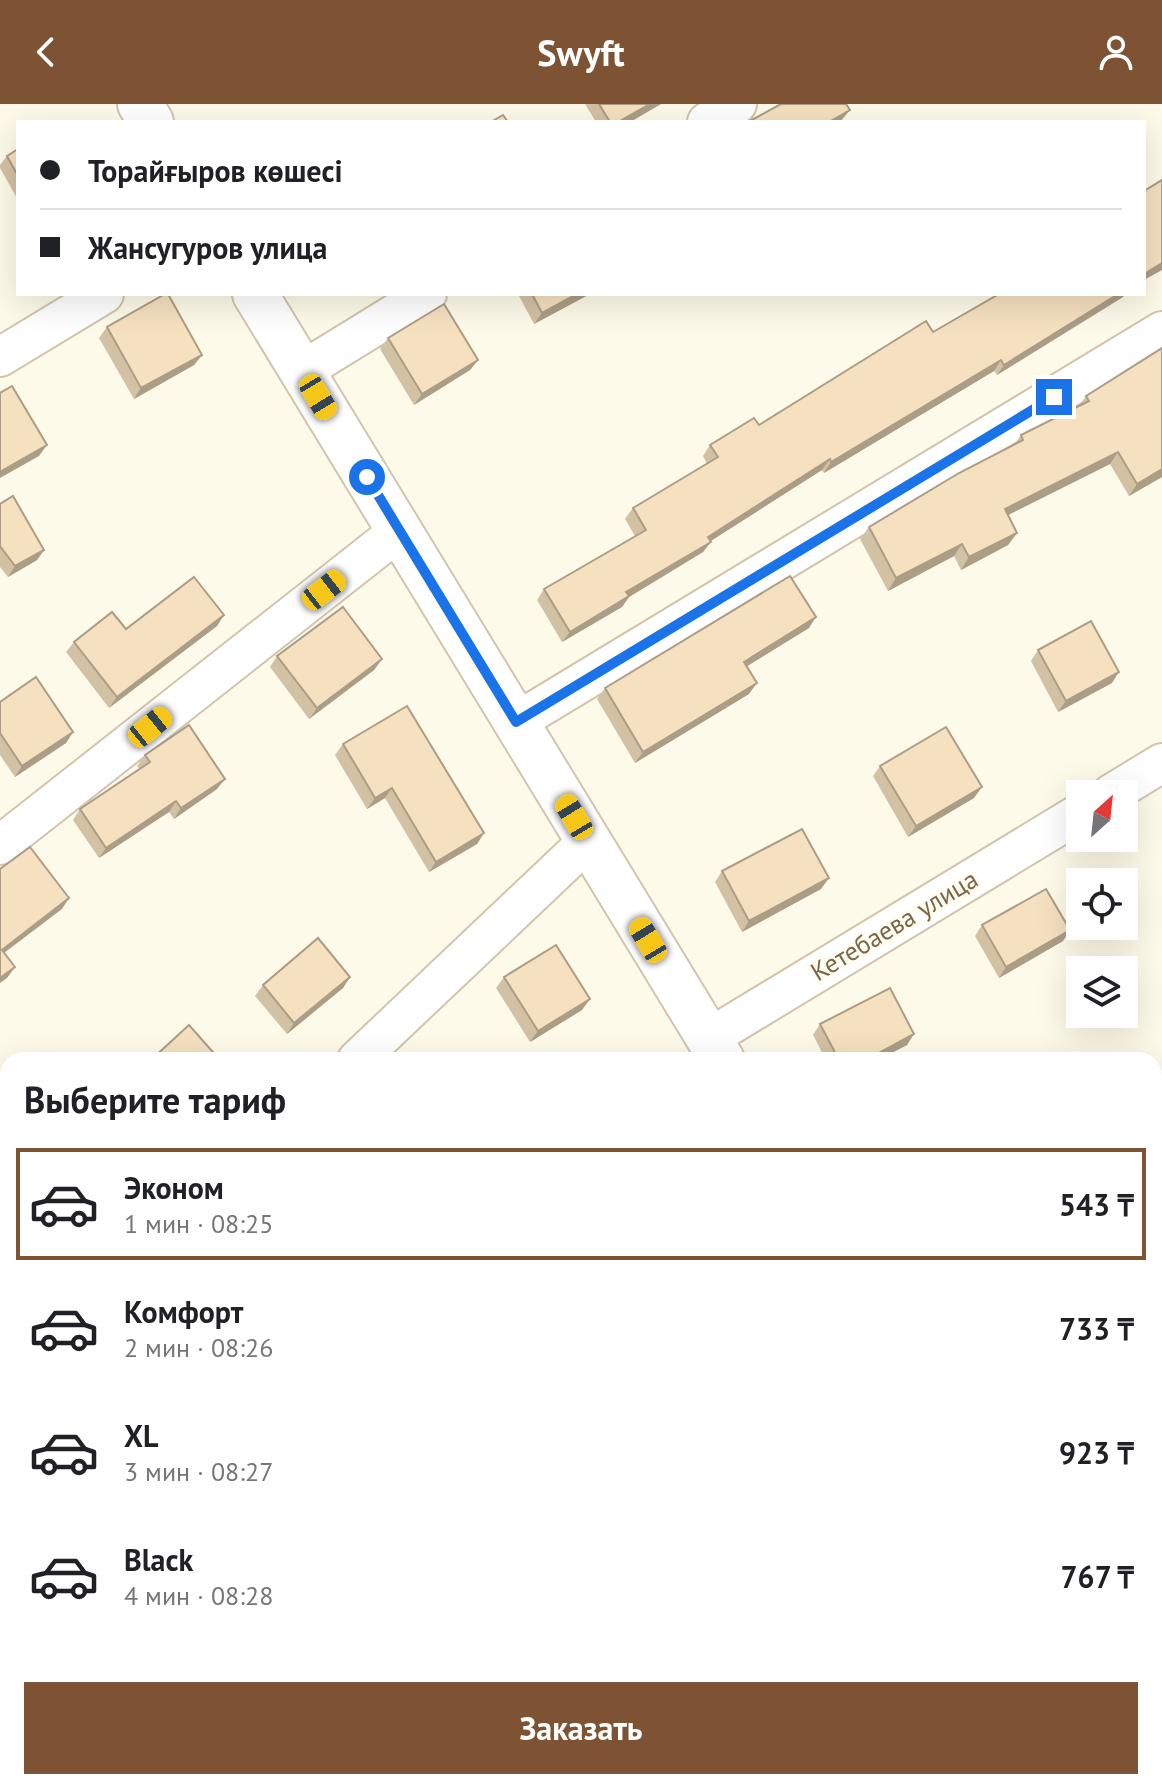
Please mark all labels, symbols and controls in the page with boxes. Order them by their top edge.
text: Swyft [537,29,625,76]
icon: back [24,30,68,74]
icon: person [1094,30,1138,74]
text: Торайғыров көшесі [88,151,342,190]
text: Жансугуров улица [88,228,327,267]
car [295,370,341,424]
route end [1036,379,1072,415]
route start [349,459,385,495]
car [298,566,350,614]
car [124,703,176,751]
north arrow [1066,780,1138,852]
map controls [1066,780,1138,1028]
car [551,790,597,844]
street label: Кетебаева улица [804,862,984,988]
button: locate [1066,868,1138,940]
car [625,913,671,967]
button: layers [1066,956,1138,1028]
text: Выберите тариф [24,1076,286,1123]
icon: car [28,1168,100,1240]
text: Эконом [124,1168,224,1207]
text: 543 ₸ [1059,1185,1134,1224]
text: 1 мин · 08:25 [124,1207,273,1240]
icon: car [28,1292,100,1364]
text: Комфорт [124,1292,243,1331]
text: 733 ₸ [1059,1309,1134,1348]
text: 2 мин · 08:26 [124,1331,273,1364]
icon: car [28,1416,100,1488]
text: XL [124,1416,158,1455]
text: 923 ₸ [1059,1433,1134,1472]
text: 3 мин · 08:27 [124,1455,273,1488]
icon: car [28,1540,100,1612]
text: Black [124,1540,193,1579]
text: 767 ₸ [1061,1557,1134,1596]
text: 4 мин · 08:28 [124,1579,273,1612]
button: Заказать [24,1682,1138,1774]

